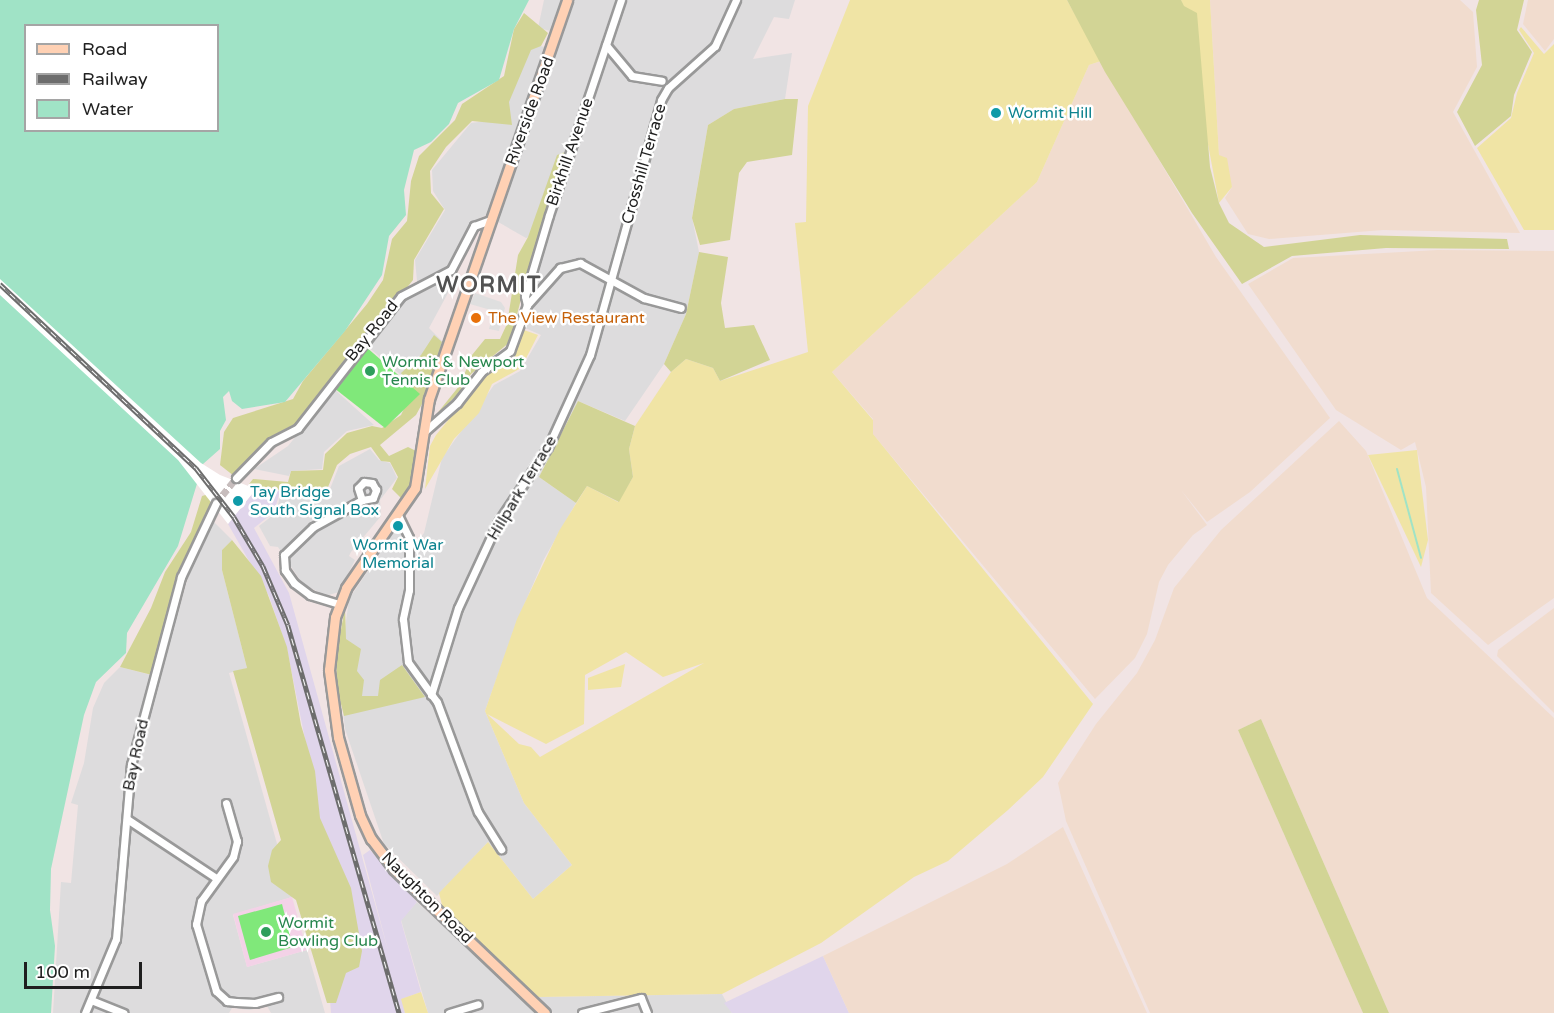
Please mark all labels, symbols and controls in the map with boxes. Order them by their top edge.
legend [24,24,219,132]
text: Road [82,38,127,60]
street label: Riverside Road [501,54,559,168]
text: Railway [82,68,148,90]
street label: Birkhill Avenue [543,95,597,209]
text: Water [82,98,133,120]
street label: Crosshill Terrace [618,102,670,226]
place label: Wormit Hill [1008,103,1092,123]
marker: Wormit Hill [989,106,1003,120]
district label: WORMIT [436,273,542,299]
street label: Bay Road [342,297,402,365]
place label: The View Restaurant [488,308,645,328]
marker: The View Restaurant [469,311,483,325]
place label: Wormit & Newport Tennis Club [382,352,524,390]
marker: Wormit & Newport Tennis Club [363,364,377,378]
street label: Hillpark Terrace [483,432,561,544]
place label: Tay Bridge South Signal Box [250,482,379,520]
marker: Tay Bridge South Signal Box [231,494,245,508]
marker: Wormit War Memorial [391,519,405,533]
place label: Wormit War Memorial [353,535,443,573]
street label: Bay Road [119,717,153,793]
street label: Naughton Road [377,848,477,948]
place label: Wormit Bowling Club [278,913,378,951]
marker: Wormit Bowling Club [259,925,273,939]
scale bar [27,950,146,988]
text: 100 m [35,961,90,983]

